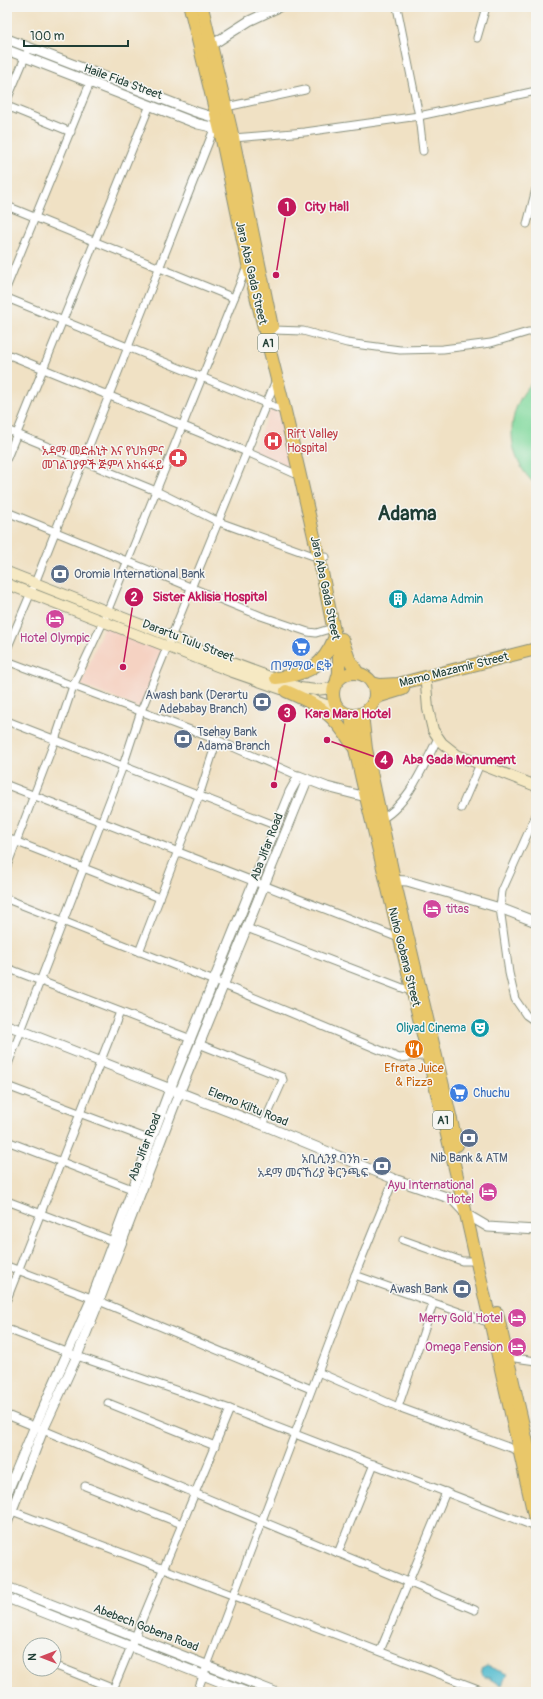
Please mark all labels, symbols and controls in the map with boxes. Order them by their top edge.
scale bar [24,22,128,48]
text: 100 m [30,29,65,44]
street label: Haile Fida Street [82,61,165,103]
callout: City Hall [277,194,357,219]
text: City Hall [305,199,349,215]
text: 1 [285,200,289,215]
street label: Jara Aba Gada Street [232,220,270,326]
road number: A1 [258,334,278,352]
place label: Rift Valley Hospital [287,427,338,456]
hospital icon: Rift Valley Hospital [262,430,284,452]
place label: አዳማ መድሐኒት እና የህክምና መገልገያዎች ጅምላ አከፋፋይ [42,444,164,473]
pharmacy icon: አዳማ መድሐኒት እና የህክምና መገልገያዎች ጅምላ አከፋፋይ [167,447,189,469]
district label: Adama [377,501,437,526]
street label: Jara Aba Gada Street [307,535,343,641]
bank icon: Oromia International Bank [49,563,71,585]
place label: Oromia International Bank [74,567,205,582]
callout: Sister Aklisia Hospital [124,584,275,609]
building icon: Adama Admin [387,588,409,610]
text: Sister Aklisia Hospital [153,589,267,605]
text: 2 [131,590,138,605]
place label: Adama Admin [412,592,483,607]
hotel icon: Hotel Olympic [44,608,66,630]
street label: Darartu Tulu Street [140,617,236,665]
place label: Hotel Olympic [20,631,90,646]
supermarket icon: ጠማማው ፎቅ [290,636,312,658]
street label: Mamo Mazamir Street [398,649,510,691]
place label: ጠማማው ፎቅ [270,659,332,674]
place label: Awash bank (Derartu Adebabay Branch) [145,688,248,717]
bank icon: Awash bank (Derartu Adebabay Branch) [251,691,273,713]
callout: Kara Mara Hotel [277,701,399,726]
text: 3 [284,706,291,721]
text: Kara Mara Hotel [305,706,391,722]
place label: Tsehay Bank Adama Branch [197,725,270,754]
bank icon: Tsehay Bank Adama Branch [172,728,194,750]
callout: Aba Gada Monument [374,747,523,772]
text: Aba Gada Monument [402,752,516,768]
text: 4 [380,753,388,768]
street label: Aba Jifar Road [247,811,287,883]
hotel icon: titas [421,898,443,920]
place label: titas [445,902,469,917]
street label: Nuho Gobana Street [384,906,424,1008]
theatre icon: Oliyad Cinema [469,1017,491,1039]
place label: Oliyad Cinema [396,1021,466,1036]
restaurant icon: Efrata Juice & Pizza [403,1038,425,1060]
place label: Efrata Juice & Pizza [384,1061,444,1090]
supermarket icon: Chuchu [448,1082,470,1104]
street label: Elemo Kiltu Road [206,1084,290,1130]
place label: Chuchu [473,1086,510,1101]
street label: Aba Jifar Road [125,1111,165,1183]
road number: A1 [433,1111,453,1129]
bank icon: Nib Bank & ATM [458,1127,480,1149]
place label: Nib Bank & ATM [430,1151,508,1166]
place label: አቢሲንያ ባንክ - አዳማ መናኸሪያ ቅርንጫፍ [258,1152,368,1181]
bank icon: አቢሲንያ ባንክ - አዳማ መናኸሪያ ቅርንጫፍ [371,1155,393,1177]
place label: Ayu International Hotel [387,1178,474,1207]
hotel icon: Ayu International Hotel [477,1181,499,1203]
bank icon: Awash Bank [451,1278,473,1300]
place label: Awash Bank [389,1282,448,1297]
hotel icon: Merry Gold Hotel [506,1307,528,1329]
place label: Merry Gold Hotel [419,1311,503,1326]
hotel icon: Omega Pension [506,1336,528,1358]
place label: Omega Pension [425,1340,503,1355]
street label: Abebech Gobena Road [91,1601,201,1655]
north arrow [22,1637,62,1677]
text: N [26,1653,39,1661]

